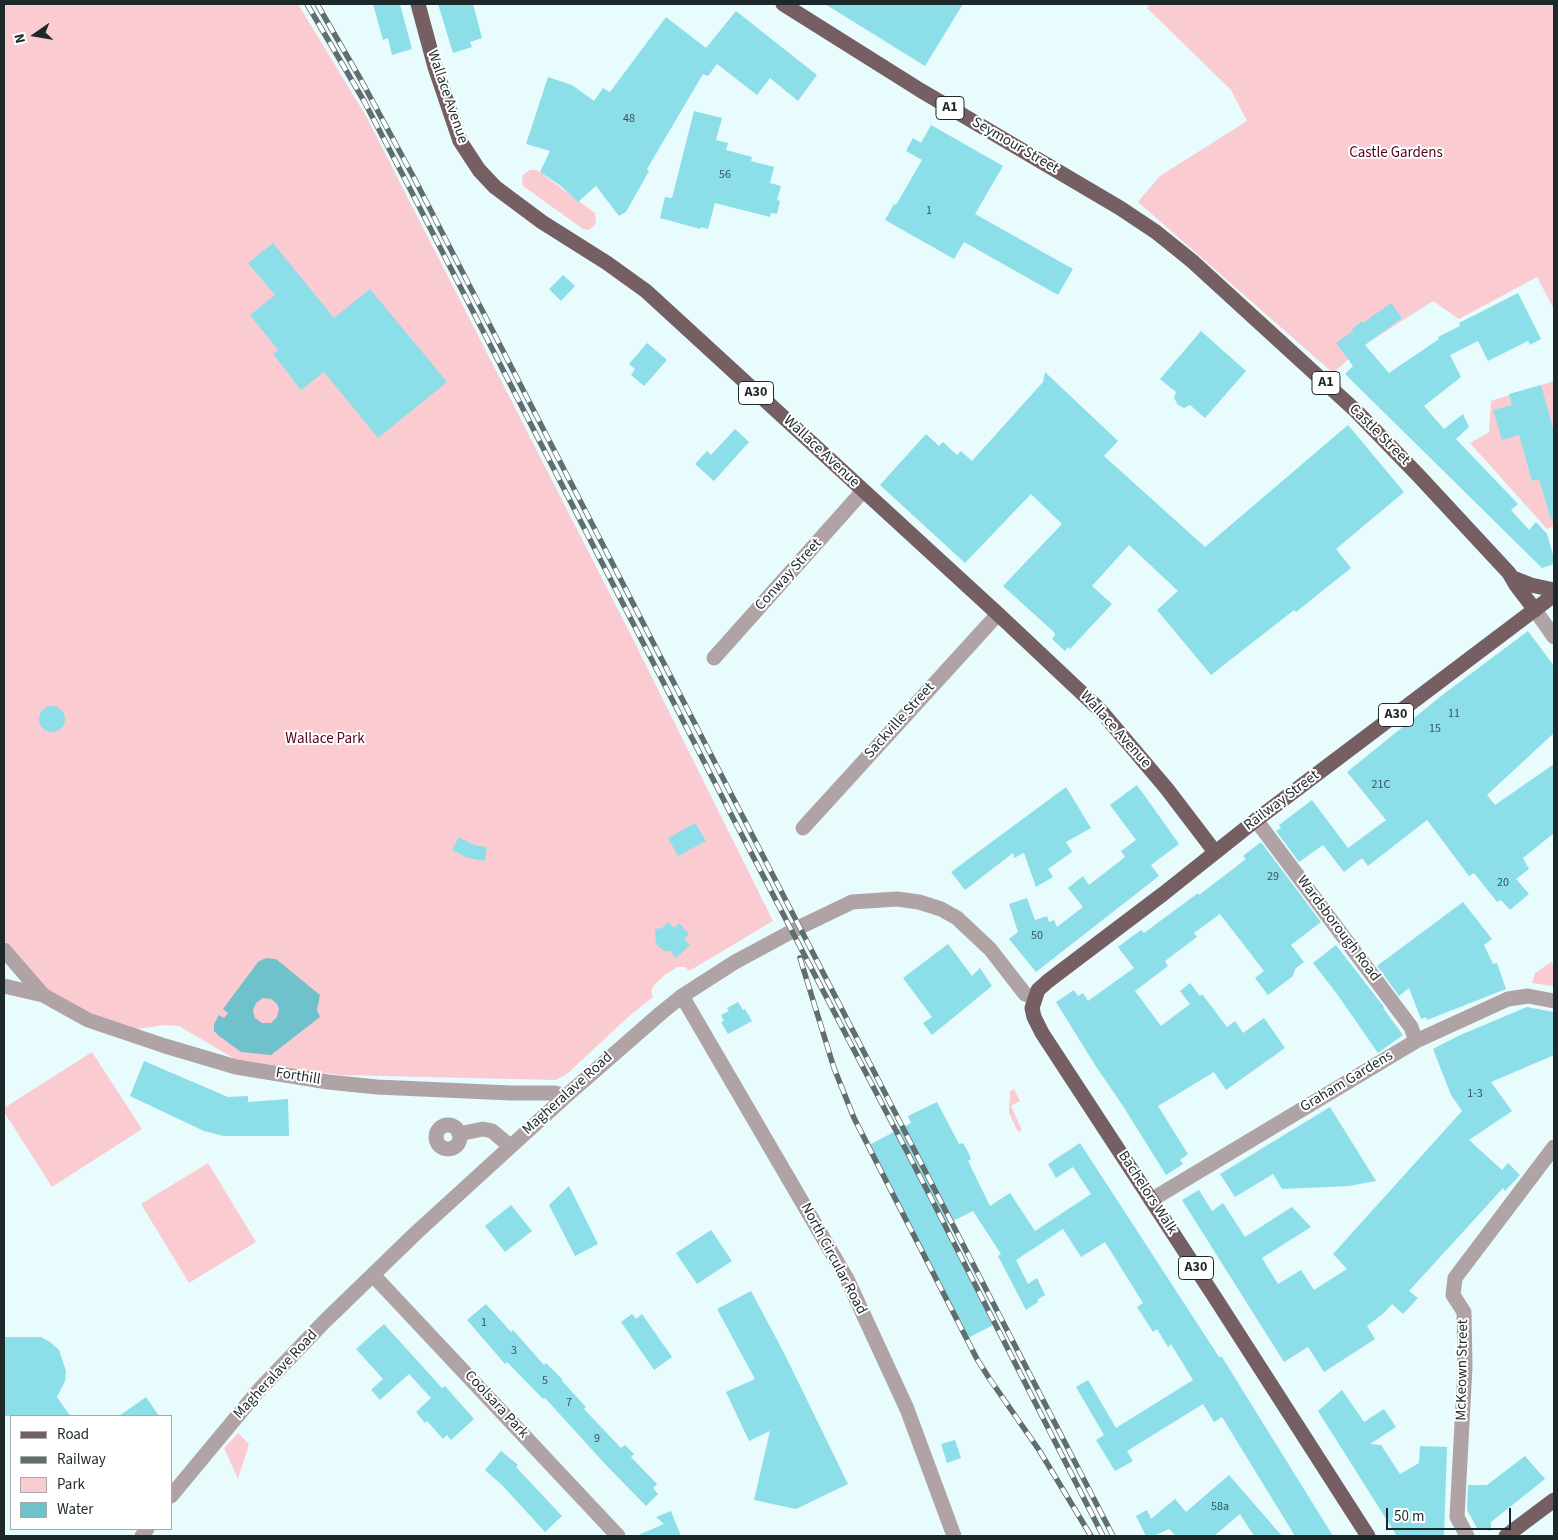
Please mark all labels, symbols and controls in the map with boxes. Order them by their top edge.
north arrow [10,10,60,60]
text: N [10,32,31,45]
street label: Wallace Avenue [423,48,471,146]
road number: A1 [936,96,964,120]
house number: 48 [623,112,635,126]
street label: Seymour Street [968,114,1062,178]
park label: Castle Gardens [1349,145,1443,163]
house number: 56 [719,168,731,182]
house number: 1 [926,204,932,218]
road number: A1 [1312,372,1340,394]
road number: A30 [738,382,774,404]
street label: Castle Street [1345,401,1413,469]
street label: Wallace Avenue [779,412,863,492]
street label: Conway Street [752,535,826,615]
street label: Sackville Street [861,679,939,763]
street label: Wallace Avenue [1076,688,1154,772]
road number: A30 [1378,704,1414,726]
house number: 11 [1448,707,1460,721]
house number: 15 [1429,722,1441,736]
park label: Wallace Park [285,731,365,749]
street label: Railway Street [1241,767,1323,835]
house number: 21C [1372,778,1390,792]
house number: 29 [1267,870,1279,884]
street label: Wardsborough Road [1292,873,1384,985]
house number: 20 [1497,876,1509,890]
house number: 50 [1031,929,1043,943]
street label: Graham Gardens [1297,1047,1397,1117]
street label: Magheralave Road [519,1049,617,1139]
street label: Forthill [274,1065,322,1089]
house number: 1-3 [1467,1087,1483,1101]
street label: Bachelors Walk [1113,1148,1181,1238]
street label: North Circular Road [796,1200,870,1318]
road number: A30 [1178,1256,1214,1280]
house number: 1 [481,1316,487,1330]
street label: McKeown Street [1453,1319,1473,1421]
street label: Magheralave Road [230,1327,322,1423]
house number: 3 [511,1344,517,1358]
street label: Coolsara Park [460,1367,532,1443]
house number: 5 [542,1374,548,1388]
house number: 7 [566,1396,572,1410]
legend [10,1415,172,1530]
text: Road [57,1424,89,1445]
house number: 9 [594,1432,600,1446]
text: Railway [57,1449,106,1470]
text: Park [57,1474,85,1495]
scale bar [1388,1498,1513,1530]
text: Water [57,1499,93,1520]
house number: 58a [1211,1500,1229,1514]
text: 50 m [1394,1506,1424,1527]

